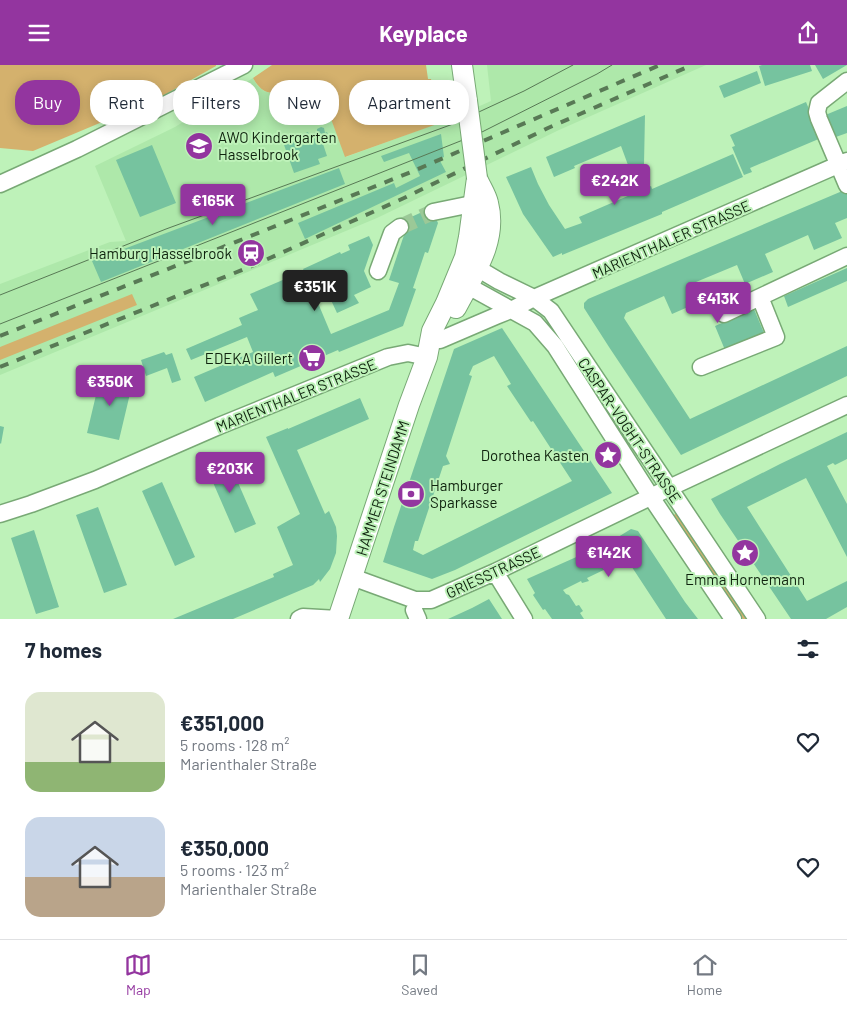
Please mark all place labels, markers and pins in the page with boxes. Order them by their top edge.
place label: AWO Kindergarten Hasselbrook [218,128,337,163]
school or university icon: AWO Kindergarten Hasselbrook [184,131,214,161]
pin: €242K [580,163,650,206]
pin: €165K [178,184,248,226]
station icon: Hamburg Hasselbrook [236,238,266,268]
place label: Hamburg Hasselbrook [89,244,232,262]
pin: €351K [280,269,350,312]
pin: €413K [683,281,753,324]
supermarket icon: EDEKA Gillert [297,343,327,373]
place label: EDEKA Gillert [205,349,293,367]
pin: €350K [75,365,145,407]
place icon: Dorothea Kasten [593,440,623,470]
place label: Dorothea Kasten [481,446,589,464]
pin: €203K [195,451,265,494]
place label: Hamburger Sparkasse [430,476,503,511]
bank icon: Hamburger Sparkasse [396,479,426,509]
pin: €142K [574,535,644,578]
place icon: Emma Hornemann [730,538,760,568]
place label: Emma Hornemann [685,570,805,588]

